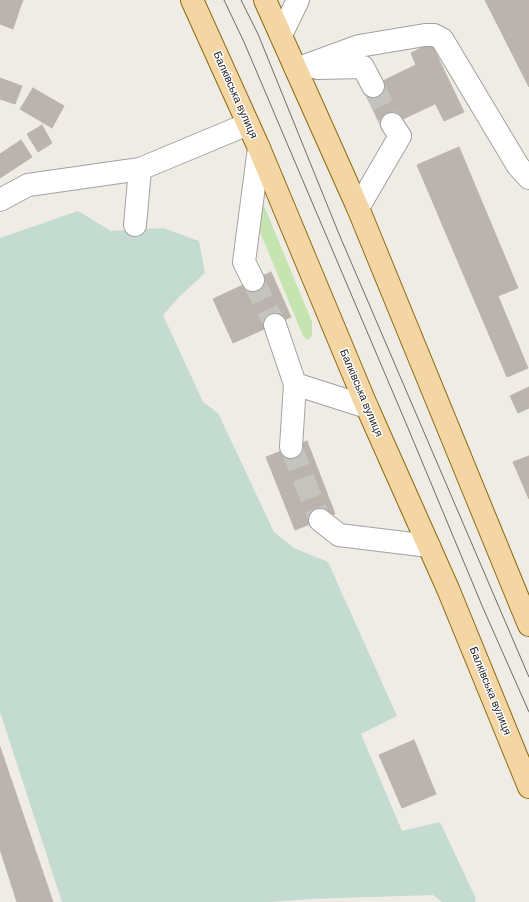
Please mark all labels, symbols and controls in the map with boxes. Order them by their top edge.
street label: Балківська вулиця [210,49,260,141]
street label: Балківська вулиця [337,347,385,439]
street label: Балківська вулиця [466,645,514,737]

